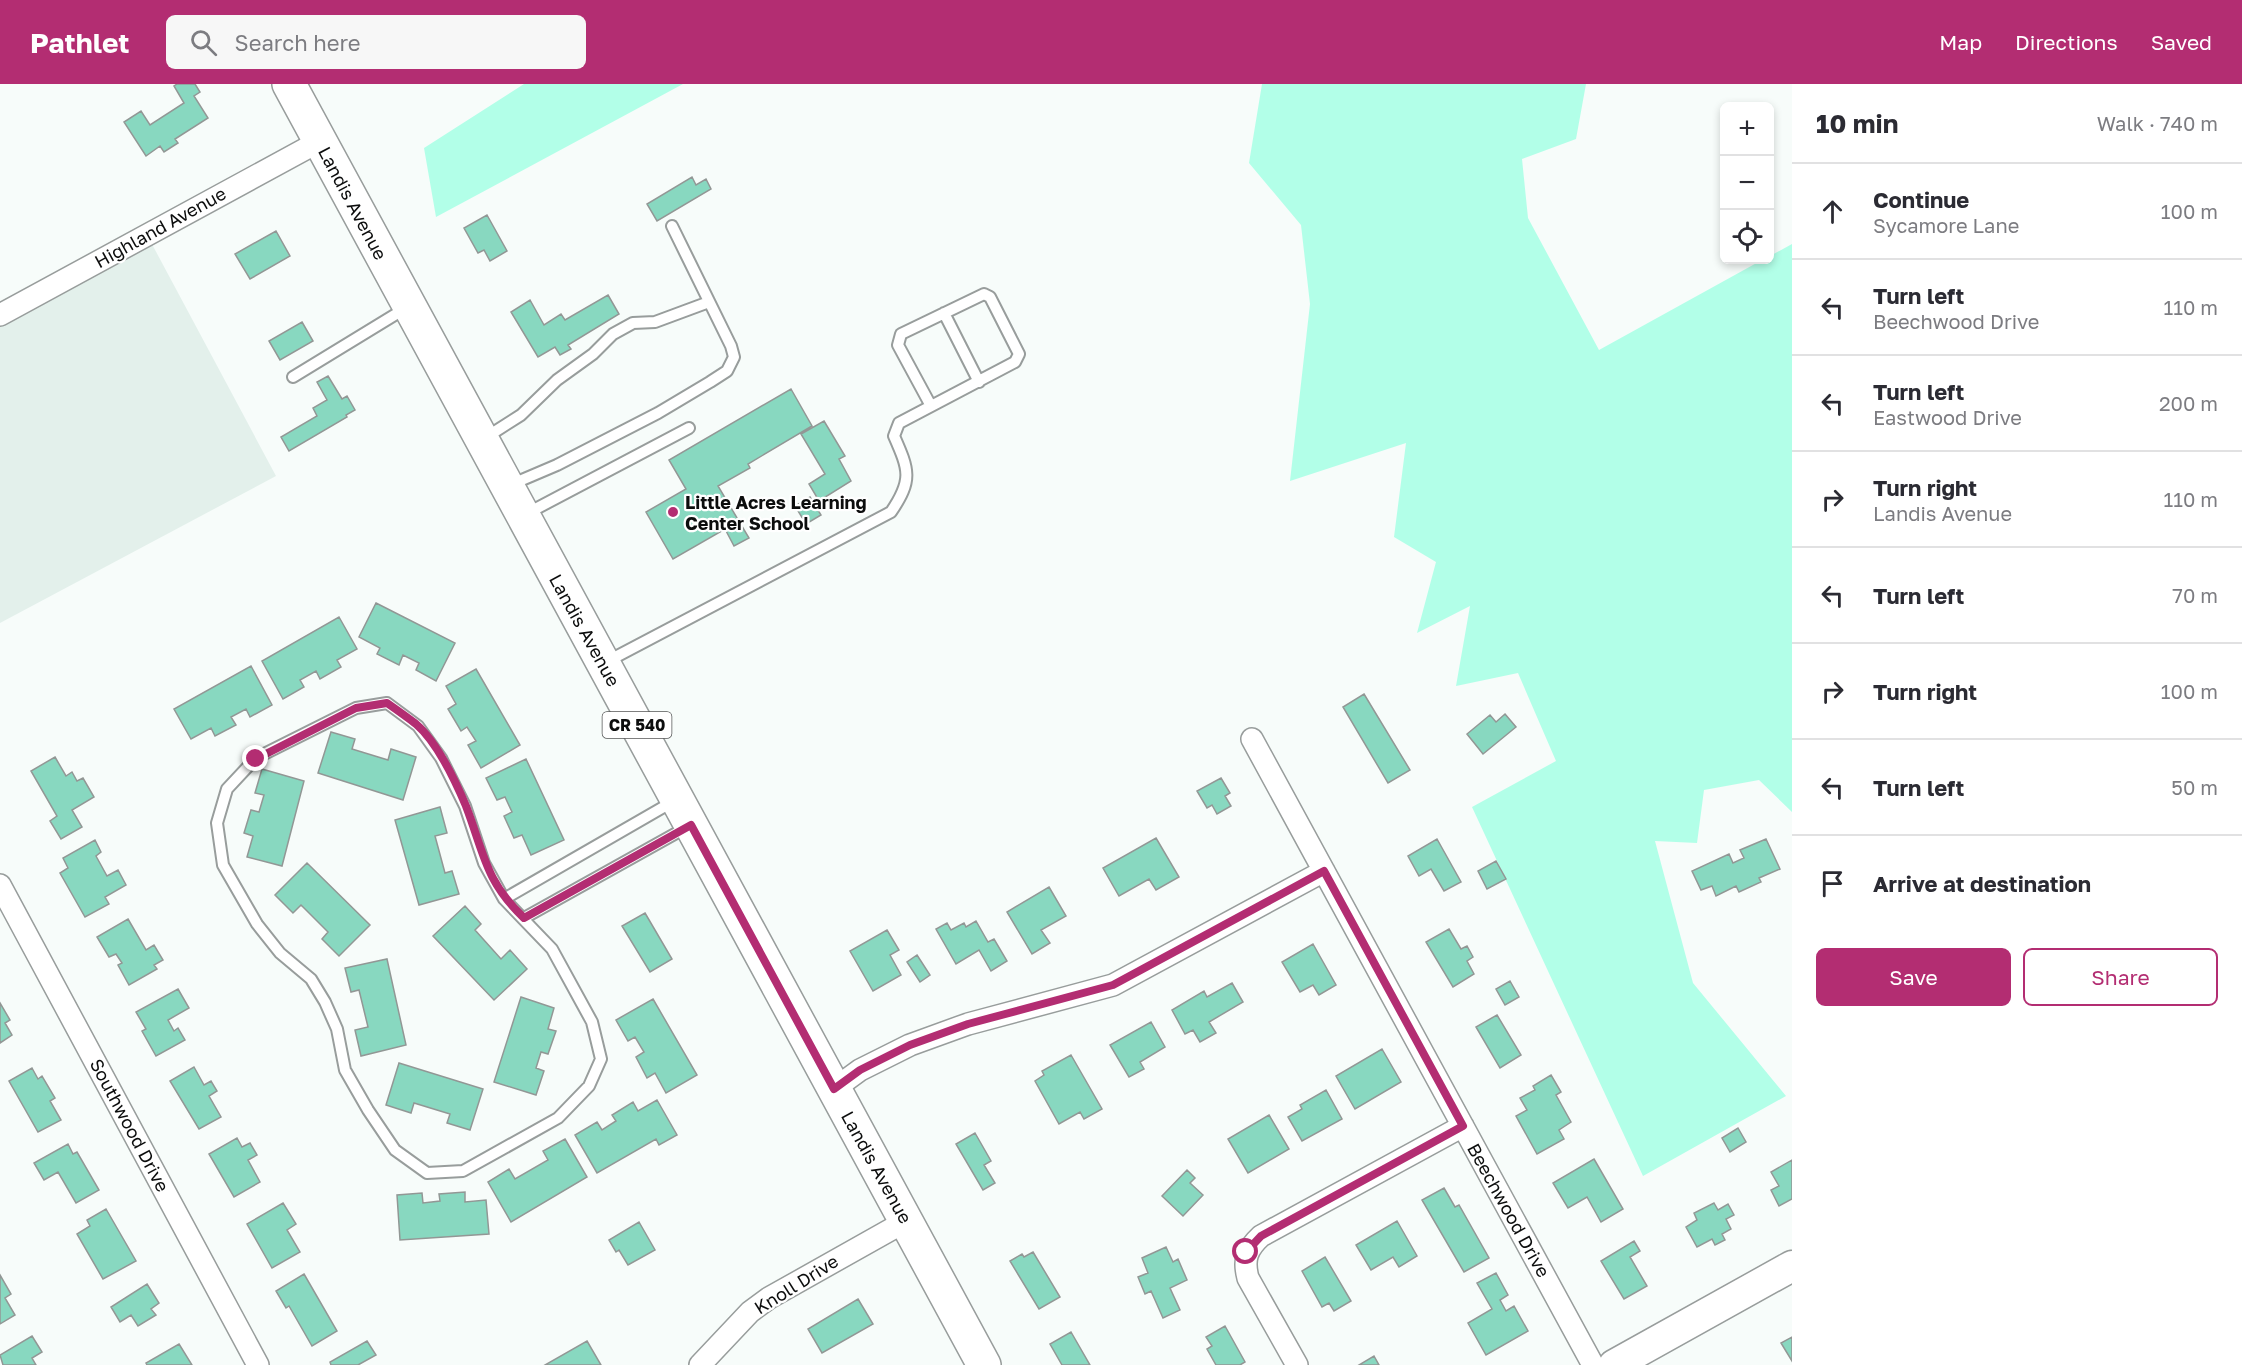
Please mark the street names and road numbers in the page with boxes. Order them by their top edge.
street label: Landis Avenue [314,143,392,263]
street label: Highland Avenue [90,182,230,272]
street label: Landis Avenue [545,570,625,690]
road number: CR 540 [602,712,672,738]
street label: Southwood Drive [86,1055,174,1195]
street label: Landis Avenue [837,1107,917,1227]
street label: Beechwood Drive [1463,1139,1555,1281]
street label: Knoll Drive [750,1250,842,1318]

